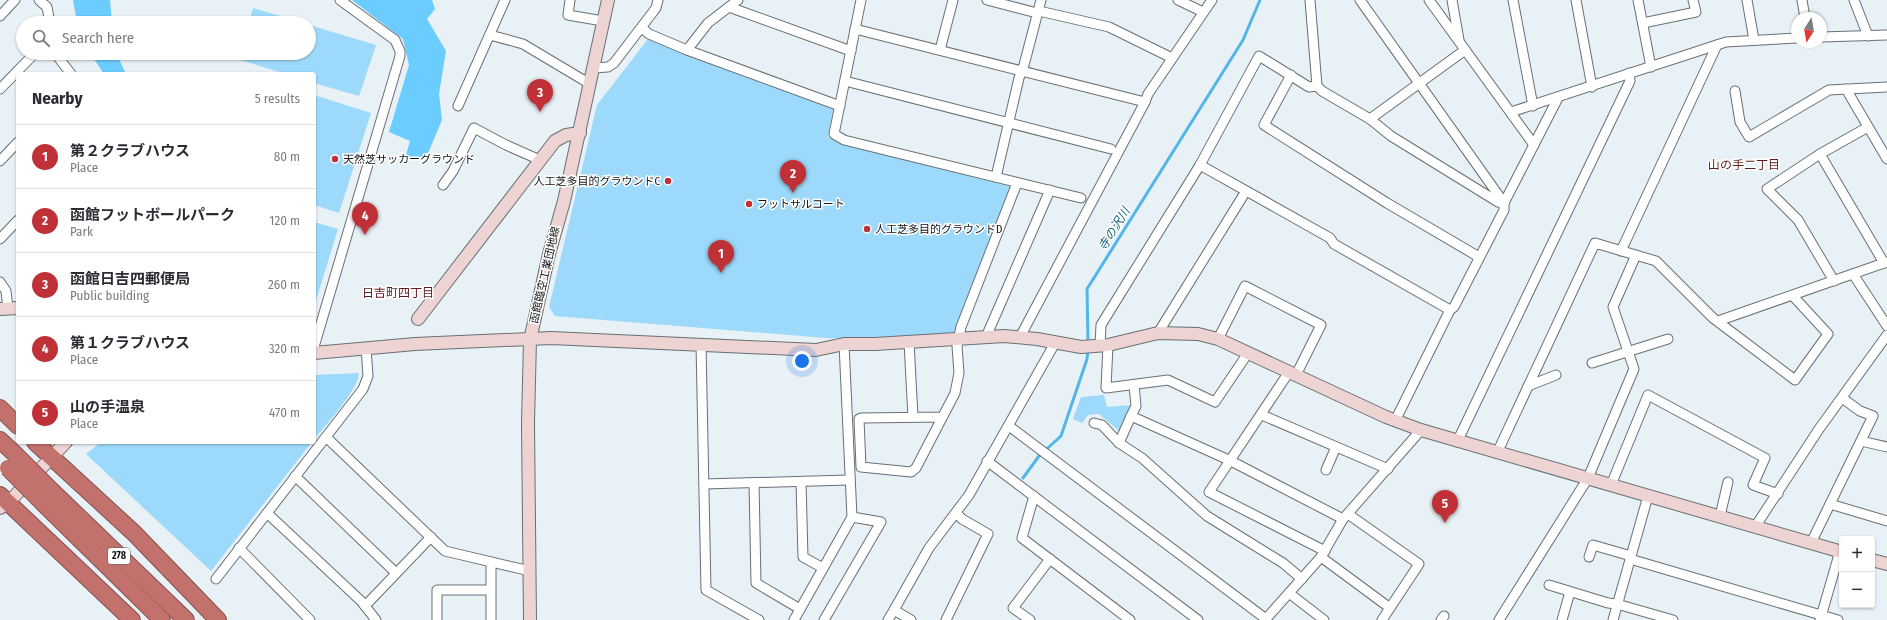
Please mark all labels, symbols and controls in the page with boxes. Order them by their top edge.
north arrow [1791,12,1827,48]
search box [16,16,316,60]
icon: search [30,27,52,49]
text: Search here [62,29,134,47]
pin: 3 [527,79,553,112]
text: Nearby [32,88,83,109]
text: 5 results [255,91,300,106]
text: 第２クラブハウス [70,142,190,160]
text: 1 [42,149,48,164]
text: 80 m [274,149,300,164]
place label: 天然芝サッカーグラウンド [343,153,475,166]
marker: 天然芝サッカーグラウンド [330,154,340,164]
district label: 山の手二丁目 [1708,158,1780,172]
text: Place [70,160,98,175]
pin: 2 [780,160,806,193]
place label: 人工芝多目的グラウンドC [533,175,660,188]
marker: 人工芝多目的グラウンドC [663,176,673,186]
place label: フットサルコート [757,198,845,211]
marker: フットサルコート [744,199,754,209]
pin: 4 [352,202,378,235]
water label: 寺の沢川 [1095,203,1134,253]
text: 函館フットボールパーク [70,206,235,224]
text: 2 [42,213,48,228]
text: 120 m [269,213,300,228]
place label: 人工芝多目的グラウンドD [875,223,1002,236]
text: Park [70,224,93,239]
marker: 人工芝多目的グラウンドD [862,224,872,234]
street label: 函館臨空工業団地線 [528,225,562,325]
pin: 1 [708,240,734,273]
text: 函館日吉四郵便局 [70,270,190,288]
text: 3 [42,277,48,292]
text: 260 m [268,277,300,292]
district label: 日吉町四丁目 [362,286,434,300]
text: Public building [70,288,149,303]
text: 第１クラブハウス [70,334,190,352]
text: 4 [42,341,48,356]
text: 320 m [269,341,300,356]
your location [792,351,812,371]
text: Place [70,352,98,367]
text: 山の手温泉 [70,398,145,416]
text: 5 [42,405,48,420]
text: 470 m [269,405,300,420]
text: Place [70,416,98,431]
pin: 5 [1432,490,1458,523]
map controls [1839,536,1875,608]
button: + [1839,536,1875,572]
road number: 278 [108,548,130,564]
button: − [1839,572,1875,608]

